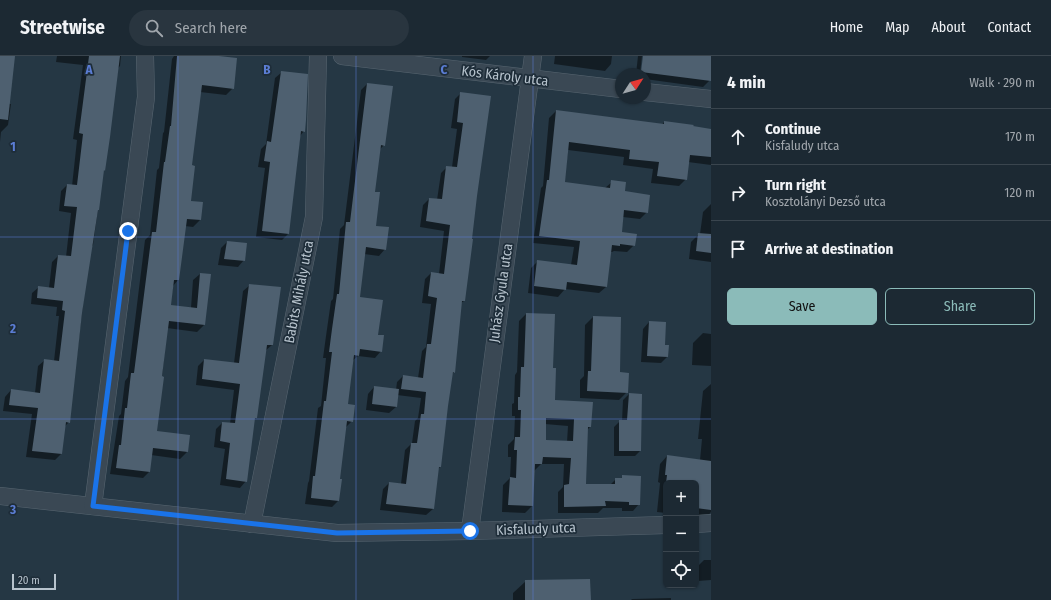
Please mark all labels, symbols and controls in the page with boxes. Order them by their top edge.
search box [129,10,409,46]
text: Streetwise [20,16,105,39]
icon: search [143,17,165,39]
text: Search here [175,19,247,37]
text: Home [830,19,863,36]
text: Map [885,19,909,36]
text: About [931,19,966,36]
text: Contact [988,19,1031,36]
text: A [84,62,93,77]
text: B [263,62,271,77]
text: C [441,62,448,77]
street label: Kós Károly utca [461,62,550,90]
north arrow [615,68,651,104]
text: 4 min [727,72,766,93]
text: Walk · 290 m [969,75,1035,90]
text: Continue [765,120,821,138]
icon: ahead [727,126,749,148]
text: 170 m [1005,129,1035,144]
text: Kisfaludy utca [765,138,839,153]
text: 1 [10,139,16,154]
text: Turn right [765,176,826,194]
icon: right [727,182,749,204]
text: 120 m [1004,185,1035,200]
text: Kosztolányi Dezső utca [765,194,886,209]
route end [119,222,137,240]
icon: arrive [727,238,749,260]
street label: Babits Mihály utca [281,239,317,345]
text: Arrive at destination [765,240,893,258]
street label: Juhász Gyula utca [486,242,516,344]
button: Save [727,288,877,325]
button: Share [885,288,1035,325]
text: 2 [9,321,16,336]
map controls [663,480,699,588]
button: + [663,480,699,516]
text: 3 [9,502,16,517]
button: − [663,516,699,552]
street label: Kisfaludy utca [496,519,576,539]
route start [461,522,479,540]
button: locate [663,552,699,588]
scale bar [12,572,56,591]
text: 20 m [18,574,40,587]

